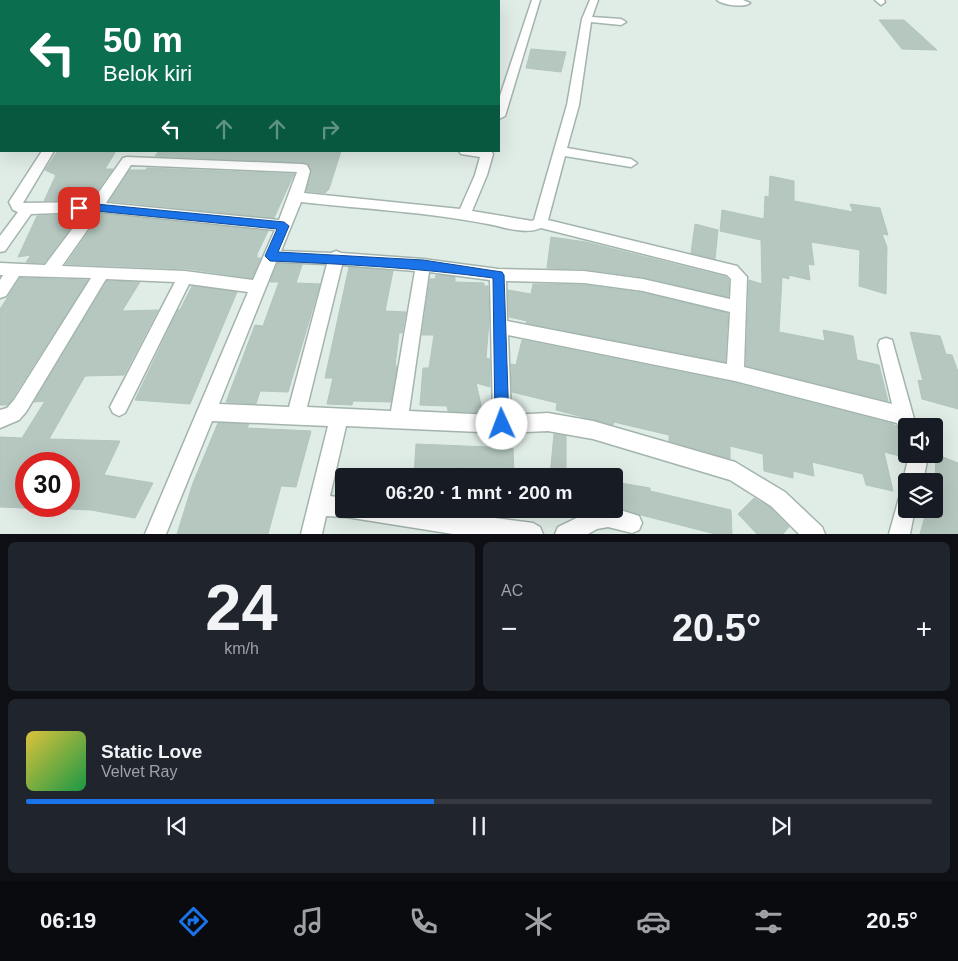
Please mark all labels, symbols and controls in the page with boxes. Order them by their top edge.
icon: left [20,20,85,85]
text: 50 m [103,20,183,59]
text: Belok kiri [103,61,192,86]
icon: left [157,115,185,143]
icon: ahead [210,115,238,143]
icon: ahead [263,115,291,143]
icon: right [316,115,344,143]
pin [58,187,100,229]
icon: arrive [65,194,93,222]
position arrow [475,397,527,449]
map controls [898,418,943,518]
button: sound [898,418,943,463]
speed limit sign: 30 [15,452,80,517]
button: layers [898,473,943,518]
text: 06:20 · 1 mnt · 200 m [386,482,572,503]
text: 24 [205,571,278,644]
text: AC [501,582,523,599]
text: 20.5° [672,607,761,649]
text: − [501,613,517,644]
text: + [916,613,932,644]
text: km/h [224,640,259,657]
text: Static Love [101,741,202,762]
text: Velvet Ray [101,763,177,780]
icon: previous [163,812,191,840]
icon: pause [465,812,493,840]
icon: next [767,812,795,840]
icon: directions [176,904,211,939]
icon: music [291,904,326,939]
icon: phone [406,904,441,939]
icon: climate [521,904,556,939]
icon: car [636,904,671,939]
icon: filters [751,904,786,939]
text: 06:19 [40,908,96,933]
text: 20.5° [866,908,918,933]

